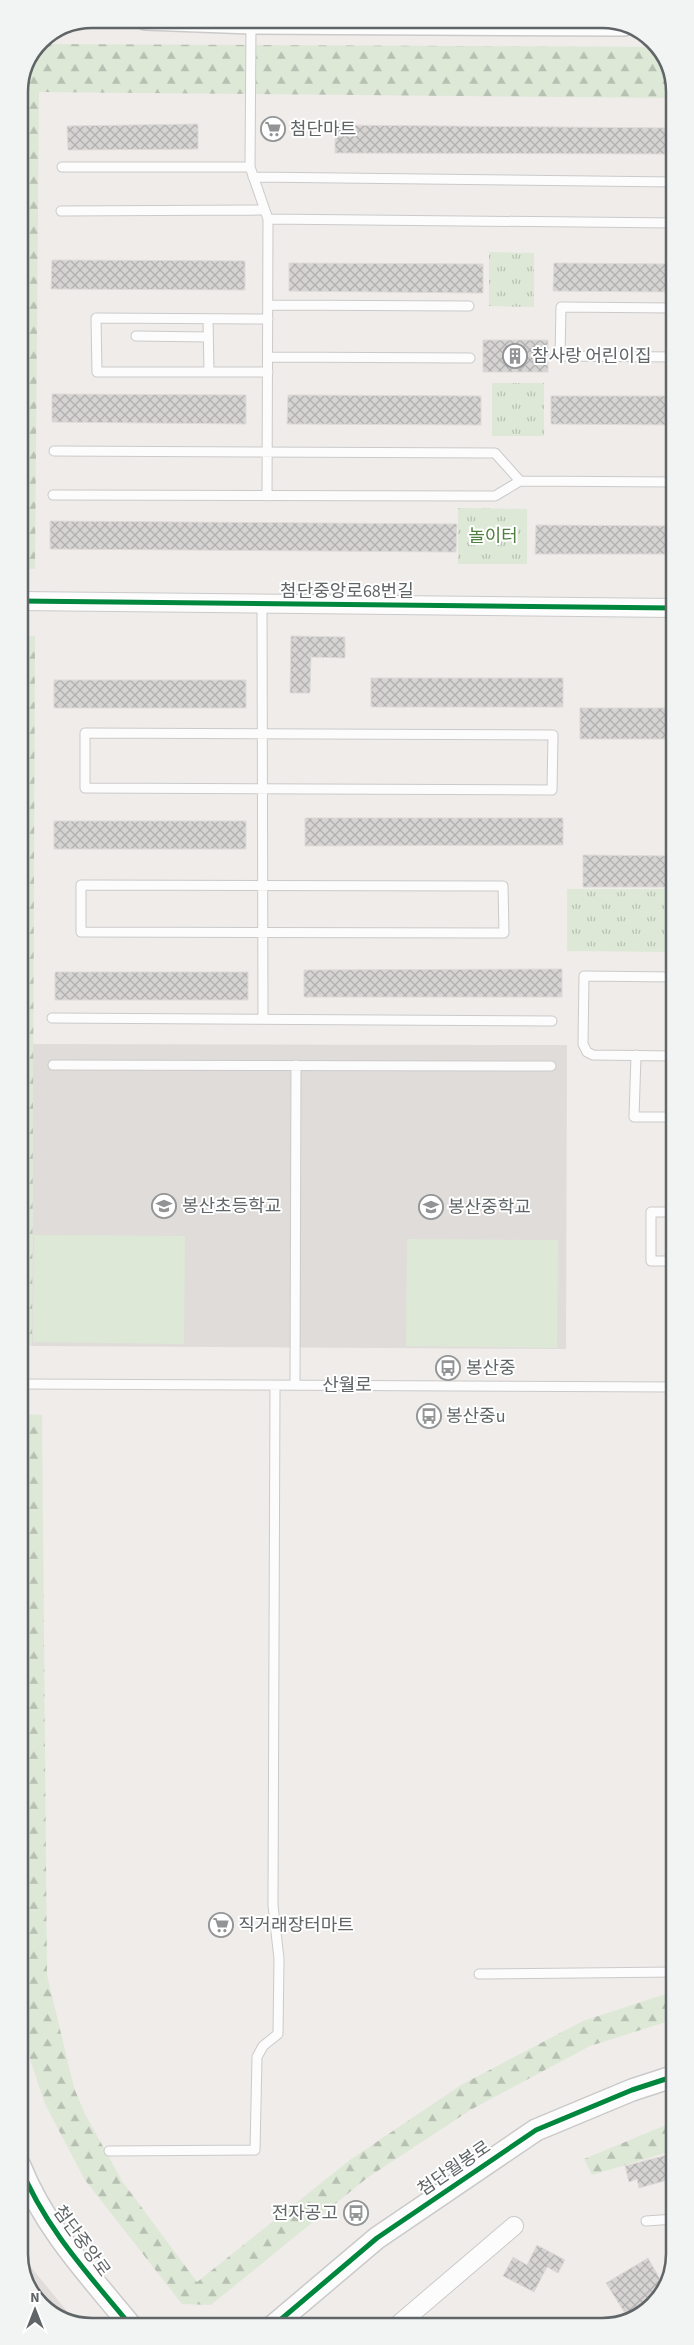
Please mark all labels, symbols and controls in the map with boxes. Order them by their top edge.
supermarket icon: 첨단마트 [260,116,286,142]
place label: 첨단마트 [290,117,356,142]
building icon: 참사랑 어린이집 [502,343,528,369]
place label: 참사랑 어린이집 [532,344,652,369]
park label: 놀이터 [468,524,518,549]
street label: 첨단중앙로68번길 [280,579,414,604]
school or university icon: 봉산초등학교 [151,1193,177,1219]
place label: 봉산초등학교 [182,1194,281,1219]
school or university icon: 봉산중학교 [418,1194,444,1220]
place label: 봉산중학교 [448,1195,531,1220]
bus stop icon: 봉산중 [435,1355,461,1381]
place label: 봉산중 [466,1356,516,1381]
street label: 산월로 [322,1373,372,1398]
bus stop icon: 봉산중u [416,1403,442,1429]
place label: 봉산중u [446,1404,505,1429]
supermarket icon: 직거래장터마트 [208,1912,234,1938]
place label: 직거래장터마트 [238,1913,354,1938]
street label: 첨단월봉로 [413,2135,496,2202]
street label: 첨단중앙로 [47,2200,116,2282]
bus stop icon: 전자공고 [343,2200,369,2226]
place label: 전자공고 [272,2201,338,2226]
north arrow [10,2285,60,2335]
text: N [30,2288,40,2308]

